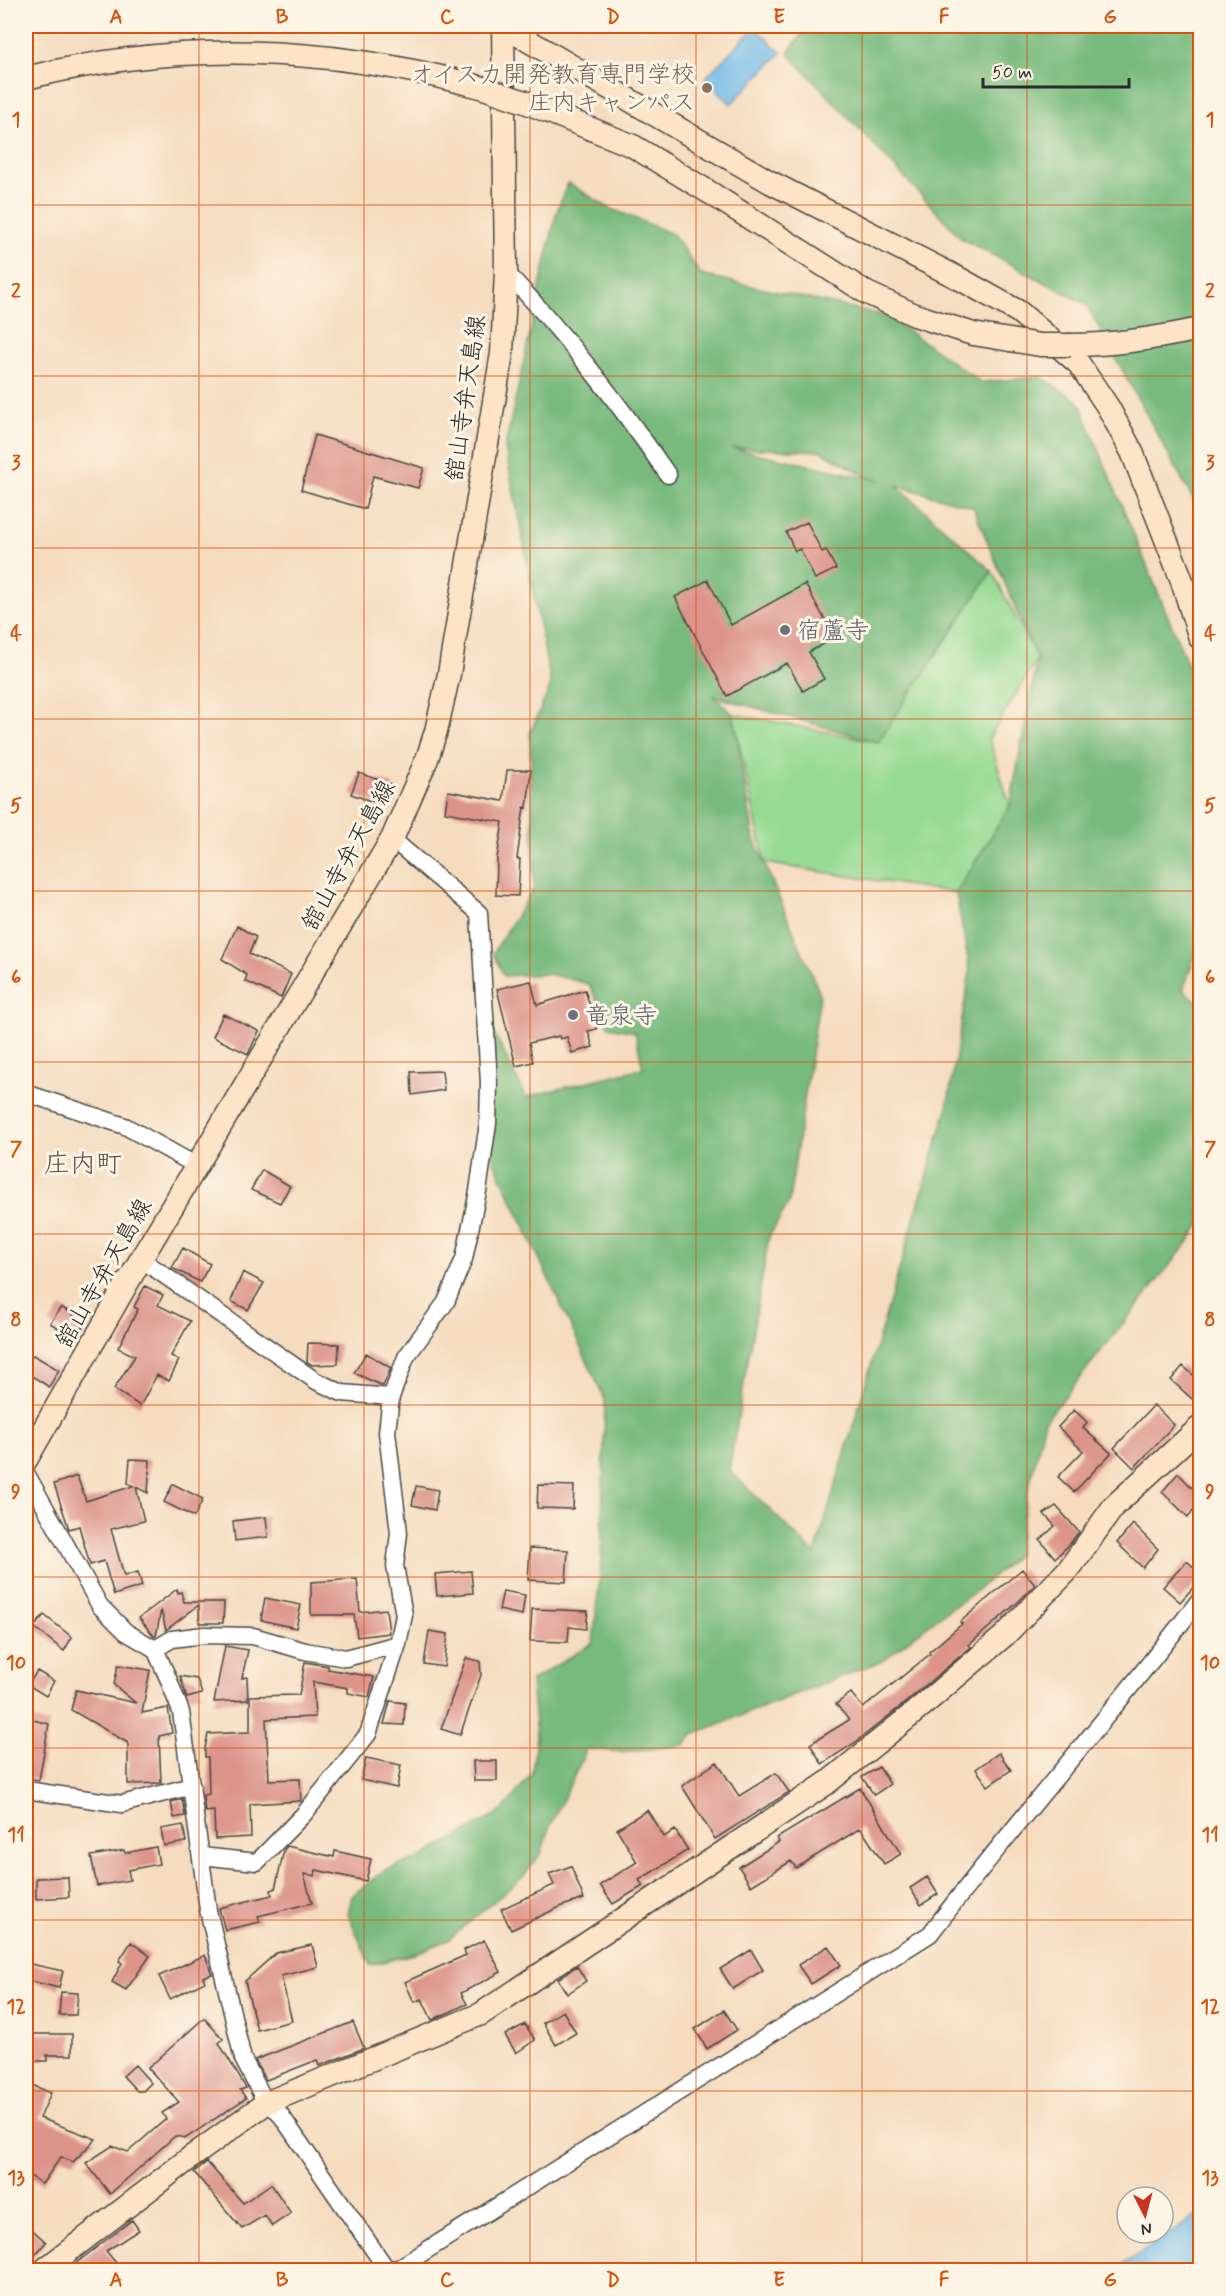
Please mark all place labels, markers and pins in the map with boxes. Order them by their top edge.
place label: オイスカ開発教育専門学校 庄内キャンパス [410,60,695,119]
marker: オイスカ開発教育専門学校 庄内キャンパス [700,81,714,95]
place label: 宿蘆寺 [797,616,869,647]
marker: 宿蘆寺 [778,623,792,637]
place label: 竜泉寺 [585,1001,657,1032]
marker: 竜泉寺 [566,1008,580,1022]

